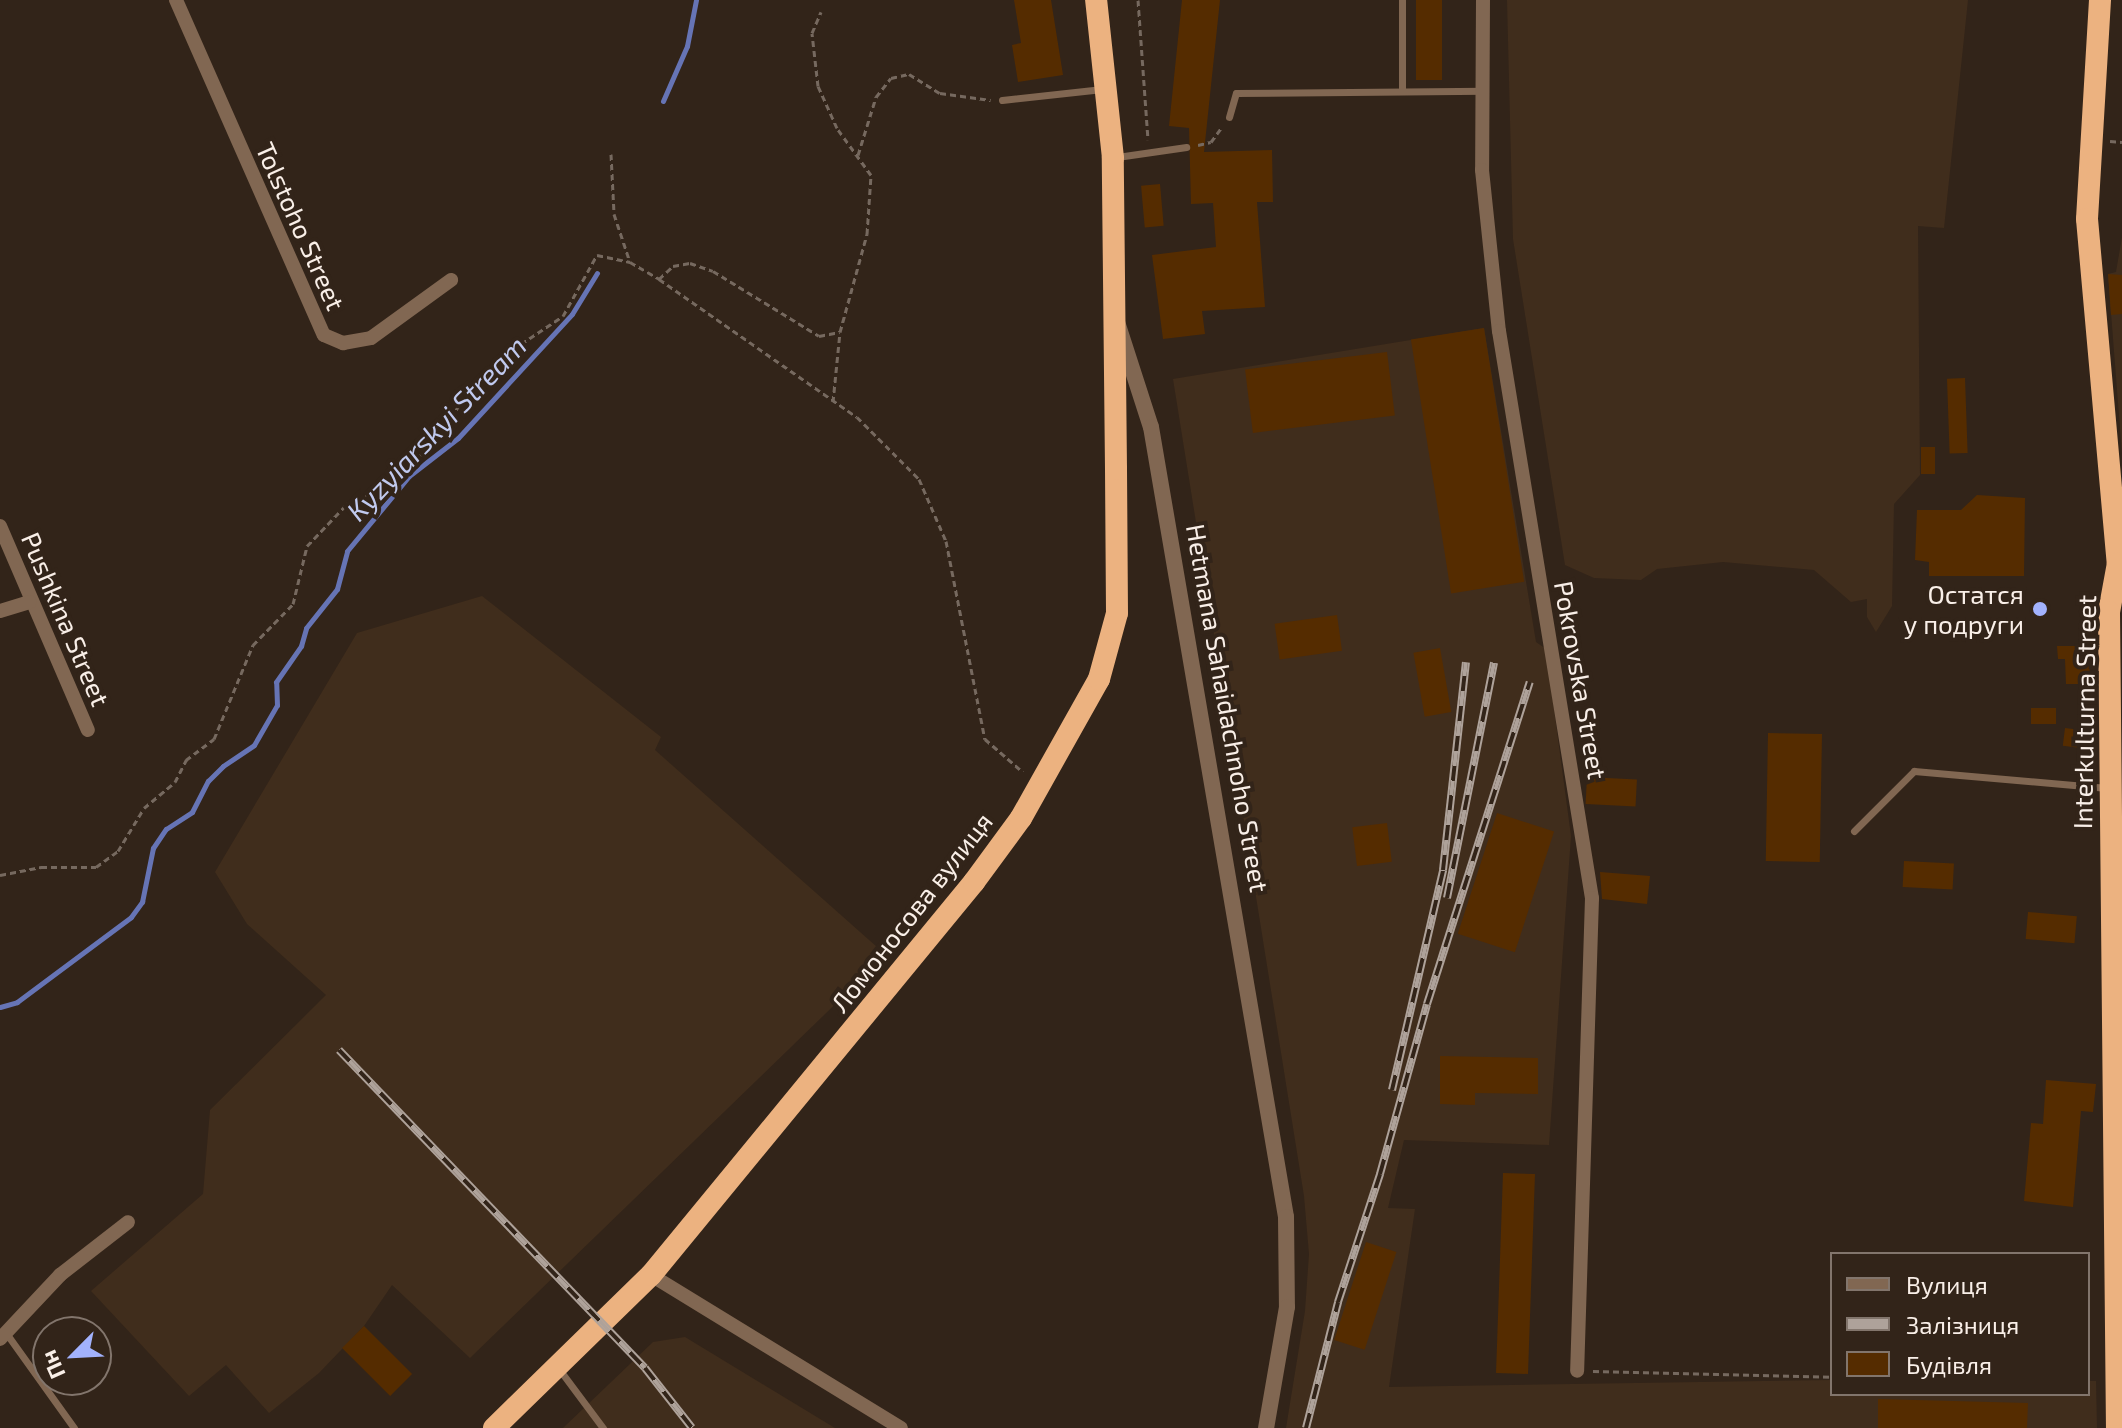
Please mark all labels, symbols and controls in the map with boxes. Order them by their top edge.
street label: Tolstoho Street [250,137,352,315]
water label: Kyzyiarskyi Stream [339,329,533,527]
street label: Hetmana Sahaidachnoho Street [1180,522,1276,894]
street label: Pushkina Street [15,527,117,711]
place label: Остатся у подруги [1904,578,2024,640]
street label: Pokrovska Street [1548,579,1614,781]
street label: Interkulturna Street [2066,595,2102,829]
marker: Остатся у подруги [2031,600,2049,618]
street label: Ломоносова вулиця [823,806,999,1018]
legend [1830,1252,2090,1396]
text: Вулиця [1906,1270,1988,1299]
text: Залізниця [1906,1310,2019,1339]
north arrow [32,1316,112,1396]
text: Пн [34,1347,70,1383]
text: Будівля [1906,1350,1992,1379]

